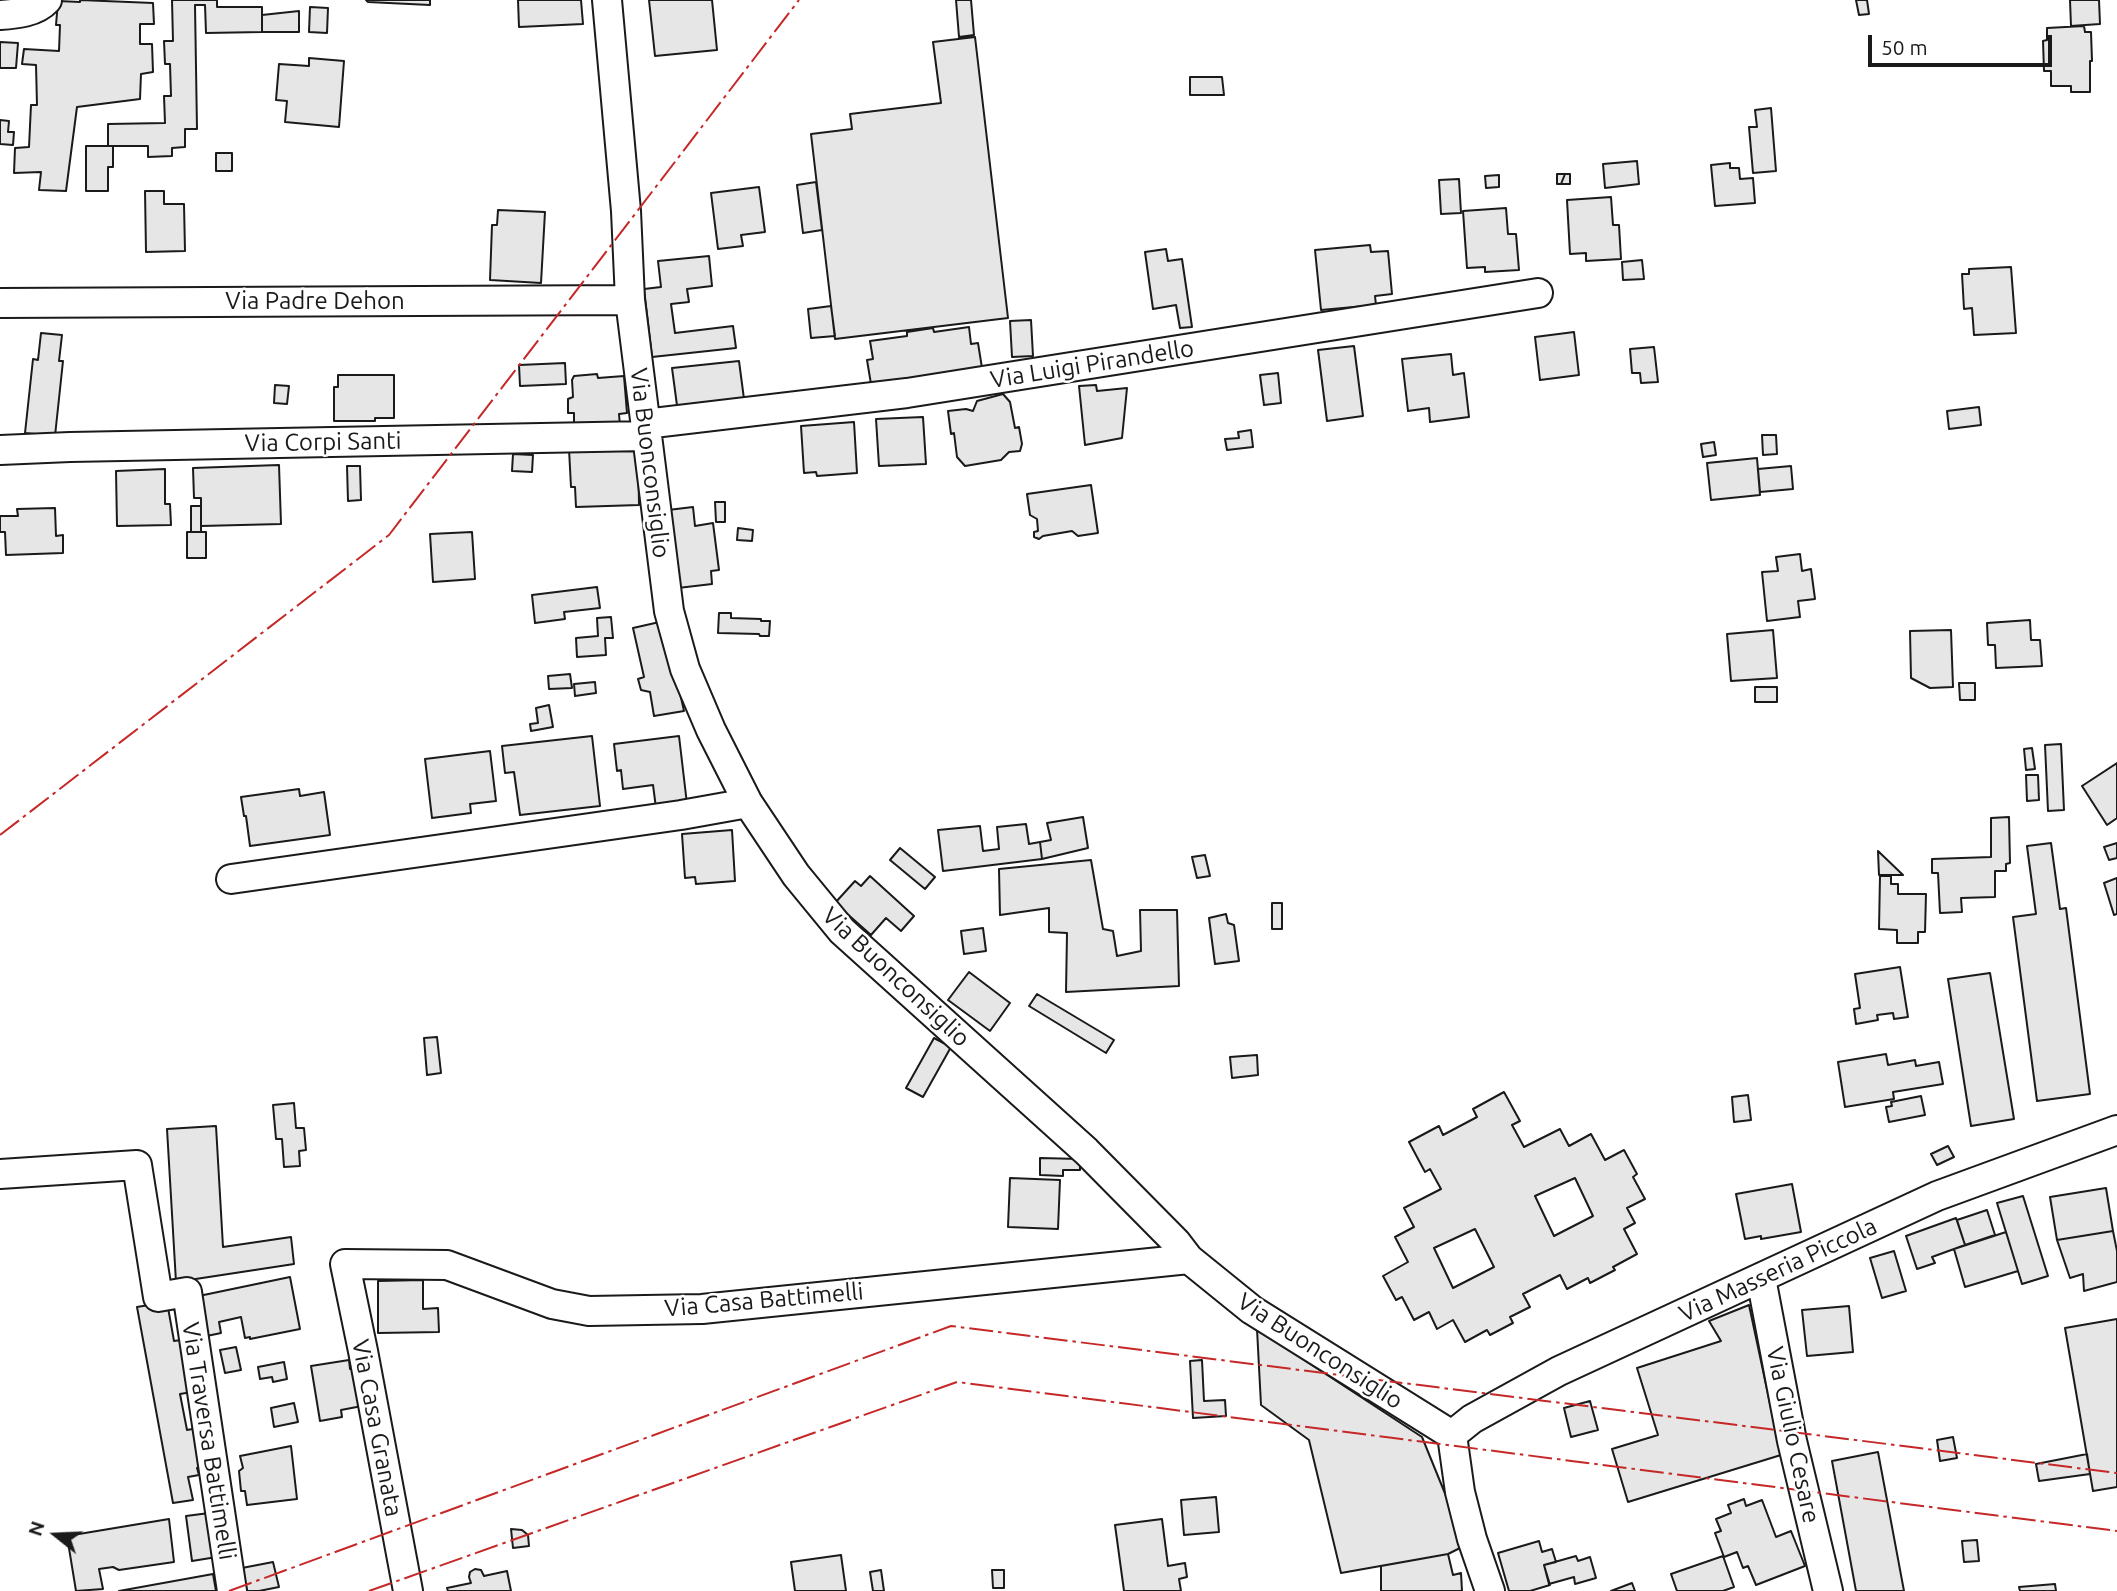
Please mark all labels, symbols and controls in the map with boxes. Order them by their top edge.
scale bar [1872,21,2056,65]
text: 50 m [1881,35,1928,59]
street label: Via Padre Dehon [225,287,405,315]
street label: Via Luigi Pirandello [988,334,1196,394]
street label: Via Buonconsiglio [624,366,676,560]
street label: Via Corpi Santi [244,426,402,458]
street label: Via Buonconsiglio [816,901,976,1053]
street label: Via Masseria Piccola [1675,1212,1881,1328]
street label: Via Casa Battimelli [663,1277,865,1323]
street label: Via Buonconsiglio [1232,1287,1408,1415]
street label: Via Traversa Battimelli [176,1320,242,1562]
street label: Via Casa Granata [346,1337,408,1519]
street label: Via Giulio Cesare [1760,1344,1826,1526]
north arrow [21,1500,91,1570]
text: N [23,1518,49,1539]

